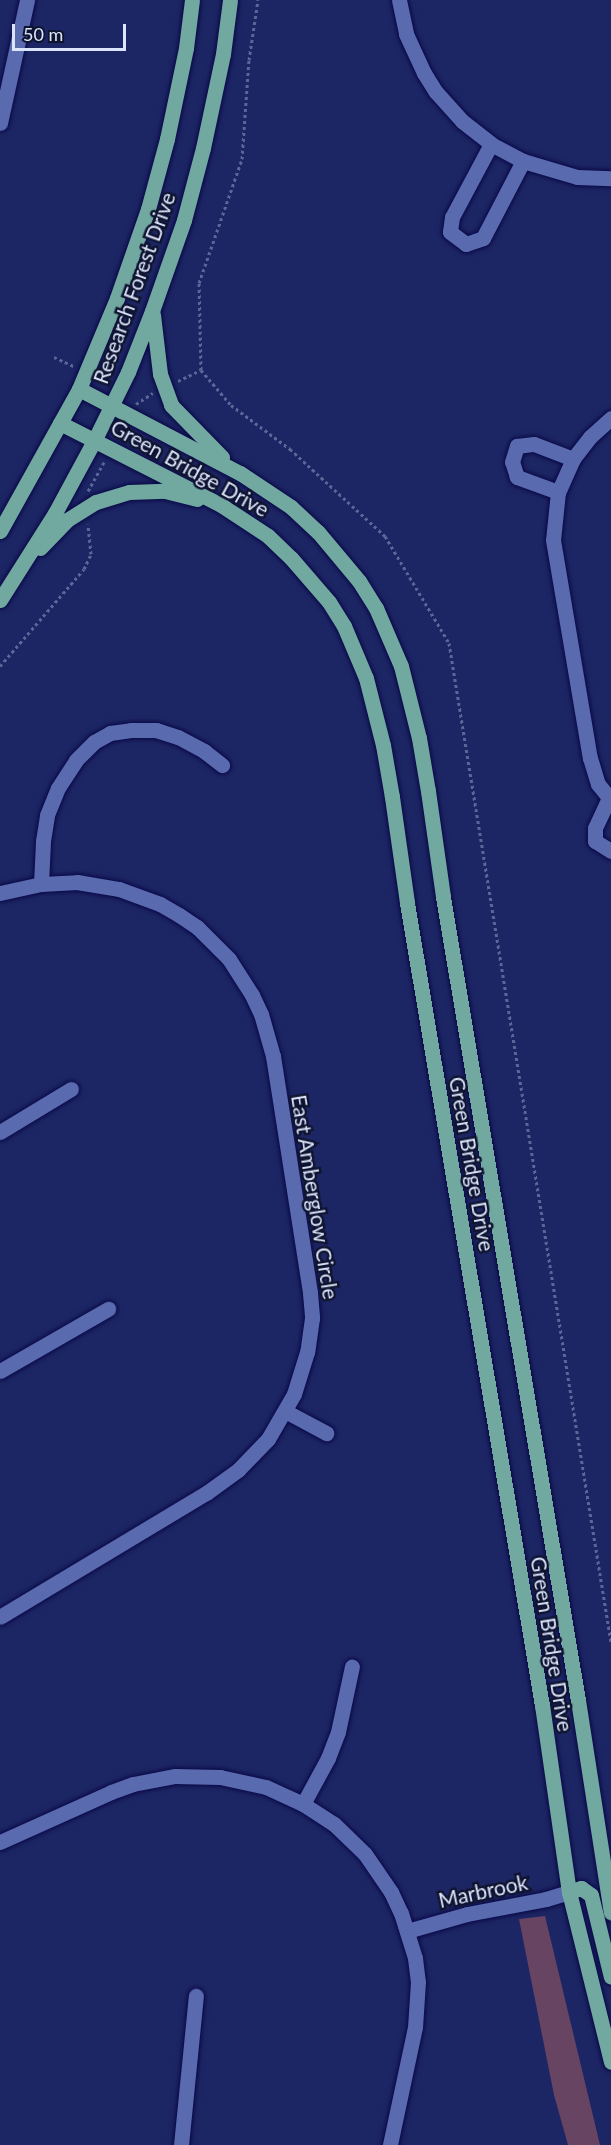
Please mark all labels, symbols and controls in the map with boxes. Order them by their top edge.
scale bar [15,12,129,50]
text: 50 m [23,23,63,45]
street label: Research Forest Drive [88,189,180,387]
street label: Green Bridge Drive [107,414,273,522]
street label: Green Bridge Drive [444,1075,500,1253]
street label: East Amberglow Circle [286,1092,344,1302]
street label: Green Bridge Drive [526,1555,578,1733]
street label: Marbrook [436,1869,530,1913]

